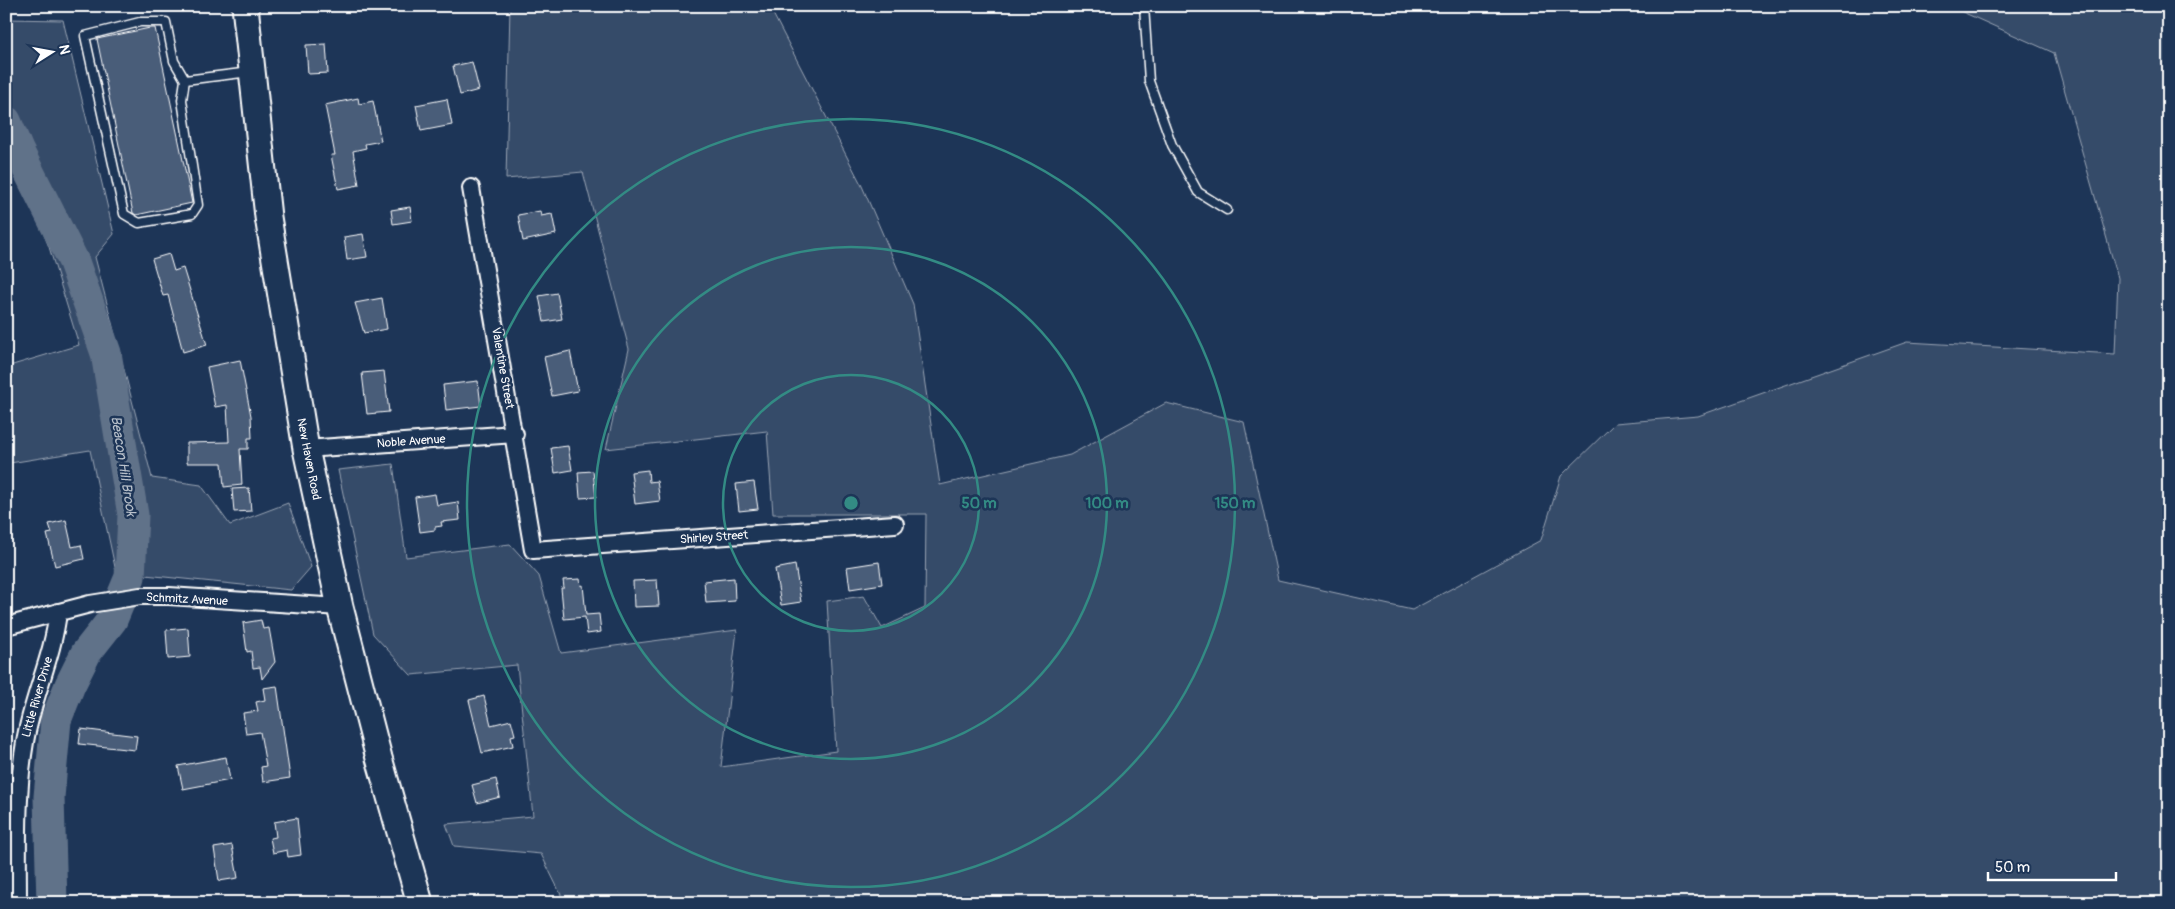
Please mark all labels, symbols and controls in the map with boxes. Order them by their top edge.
north arrow [28,28,78,78]
text: N [55,43,74,56]
street label: Valentine Street [488,326,517,410]
water label: Beacon Hill Brook [107,415,140,519]
street label: New Haven Road [293,417,324,501]
street label: Noble Avenue [376,432,446,451]
centre of rings [842,494,860,512]
text: 50 m [962,494,996,513]
text: 100 m [1086,494,1128,513]
text: 150 m [1215,494,1255,513]
street label: Shirley Street [679,528,749,547]
street label: Schmitz Avenue [146,590,228,609]
street label: Little River Drive [19,655,56,739]
scale bar [1988,849,2115,881]
text: 50 m [1995,858,2030,877]

